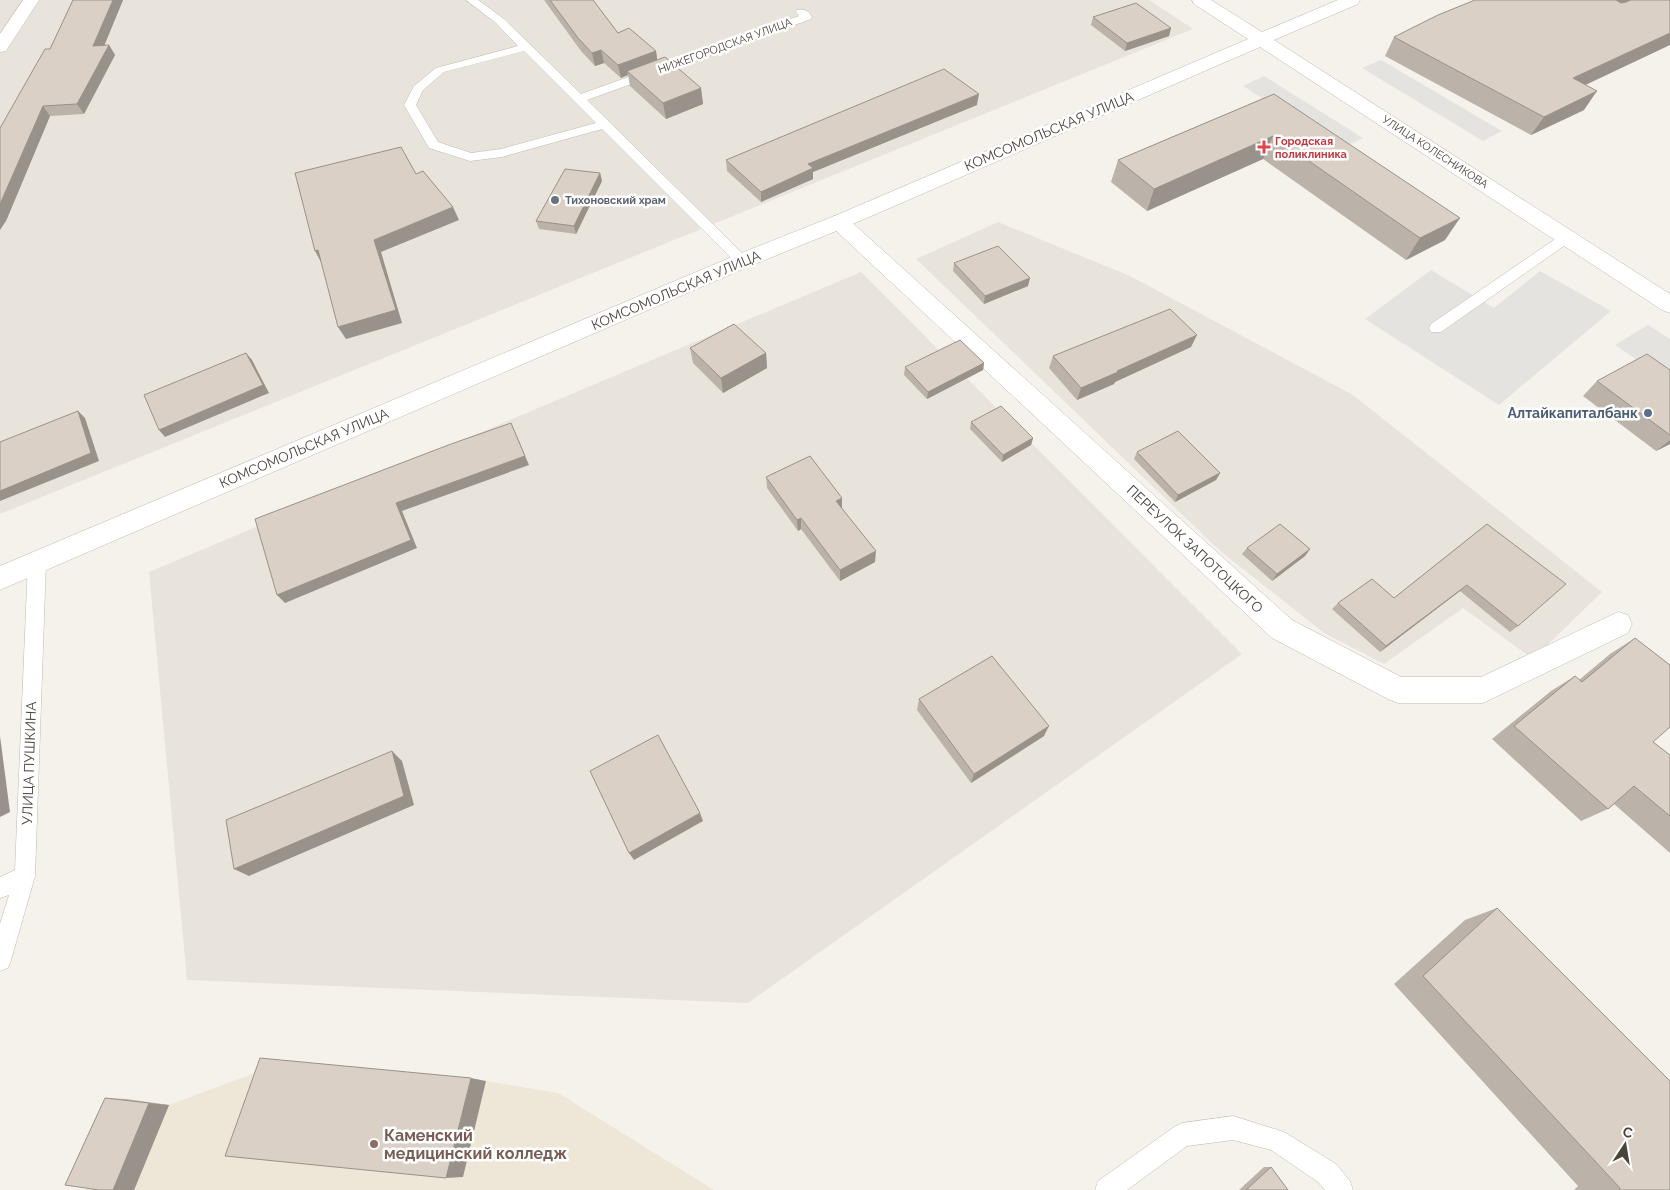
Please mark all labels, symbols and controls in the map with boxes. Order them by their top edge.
street label: НИЖЕГОРОДСКАЯ УЛИЦА [656,15,794,76]
street label: КОМСОМОЛЬСКАЯ УЛИЦА [962,88,1136,174]
street label: УЛИЦА КОЛЕСНИКОВА [1380,113,1491,191]
place label: Городская поликлиника [1275,135,1347,161]
marker: Городская поликлиника [1257,140,1271,154]
marker: Тихоновский храм [549,194,561,206]
place label: Тихоновский храм [565,194,666,207]
street label: КОМСОМОЛЬСКАЯ УЛИЦА [589,247,763,333]
street label: КОМСОМОЛЬСКАЯ УЛИЦА [217,405,391,491]
place label: Алтайкапиталбанк [1507,405,1638,421]
marker: Алтайкапиталбанк [1642,407,1654,419]
street label: ПЕРЕУЛОК ЗАПОТОЦКОГО [1124,482,1266,616]
street label: УЛИЦА ПУШКИНА [19,700,39,825]
north arrow [1600,1120,1650,1170]
text: С [1621,1123,1634,1141]
place label: Каменский медицинский колледж [384,1126,567,1163]
marker: Каменский медицинский колледж [368,1138,380,1150]

